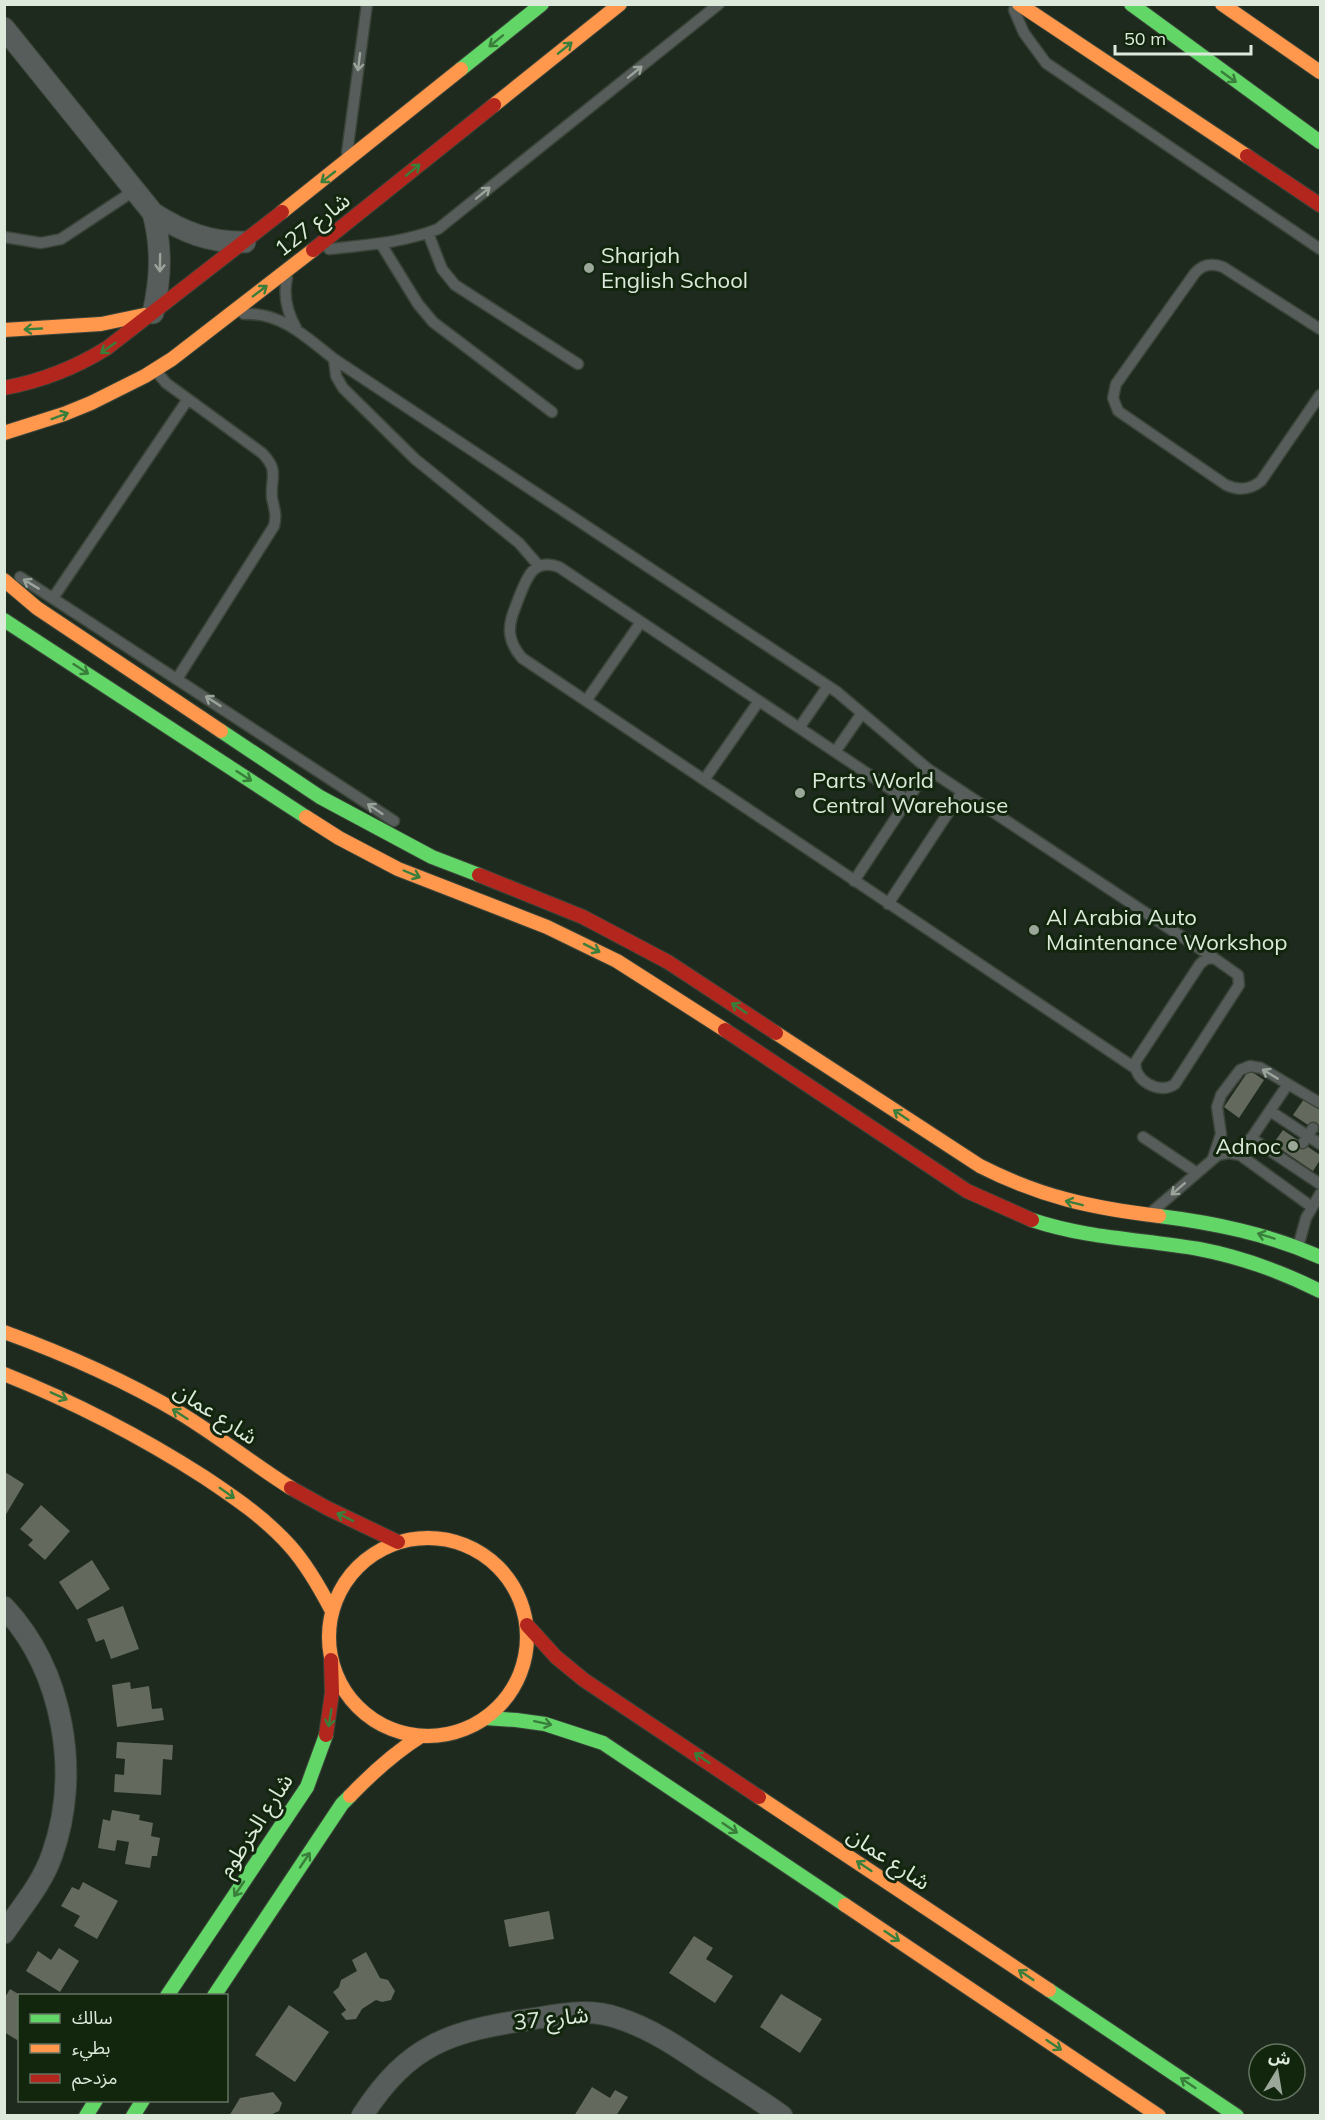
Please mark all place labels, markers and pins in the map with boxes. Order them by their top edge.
place label: Sharjah English School [601,241,748,294]
marker: Sharjah English School [582,261,596,275]
place label: Parts World Central Warehouse [812,766,1008,819]
marker: Parts World Central Warehouse [793,786,807,800]
place label: Al Arabia Auto Maintenance Workshop [1046,903,1288,956]
marker: Al Arabia Auto Maintenance Workshop [1027,923,1041,937]
place label: Adnoc [1215,1132,1281,1160]
marker: Adnoc [1286,1139,1300,1153]

